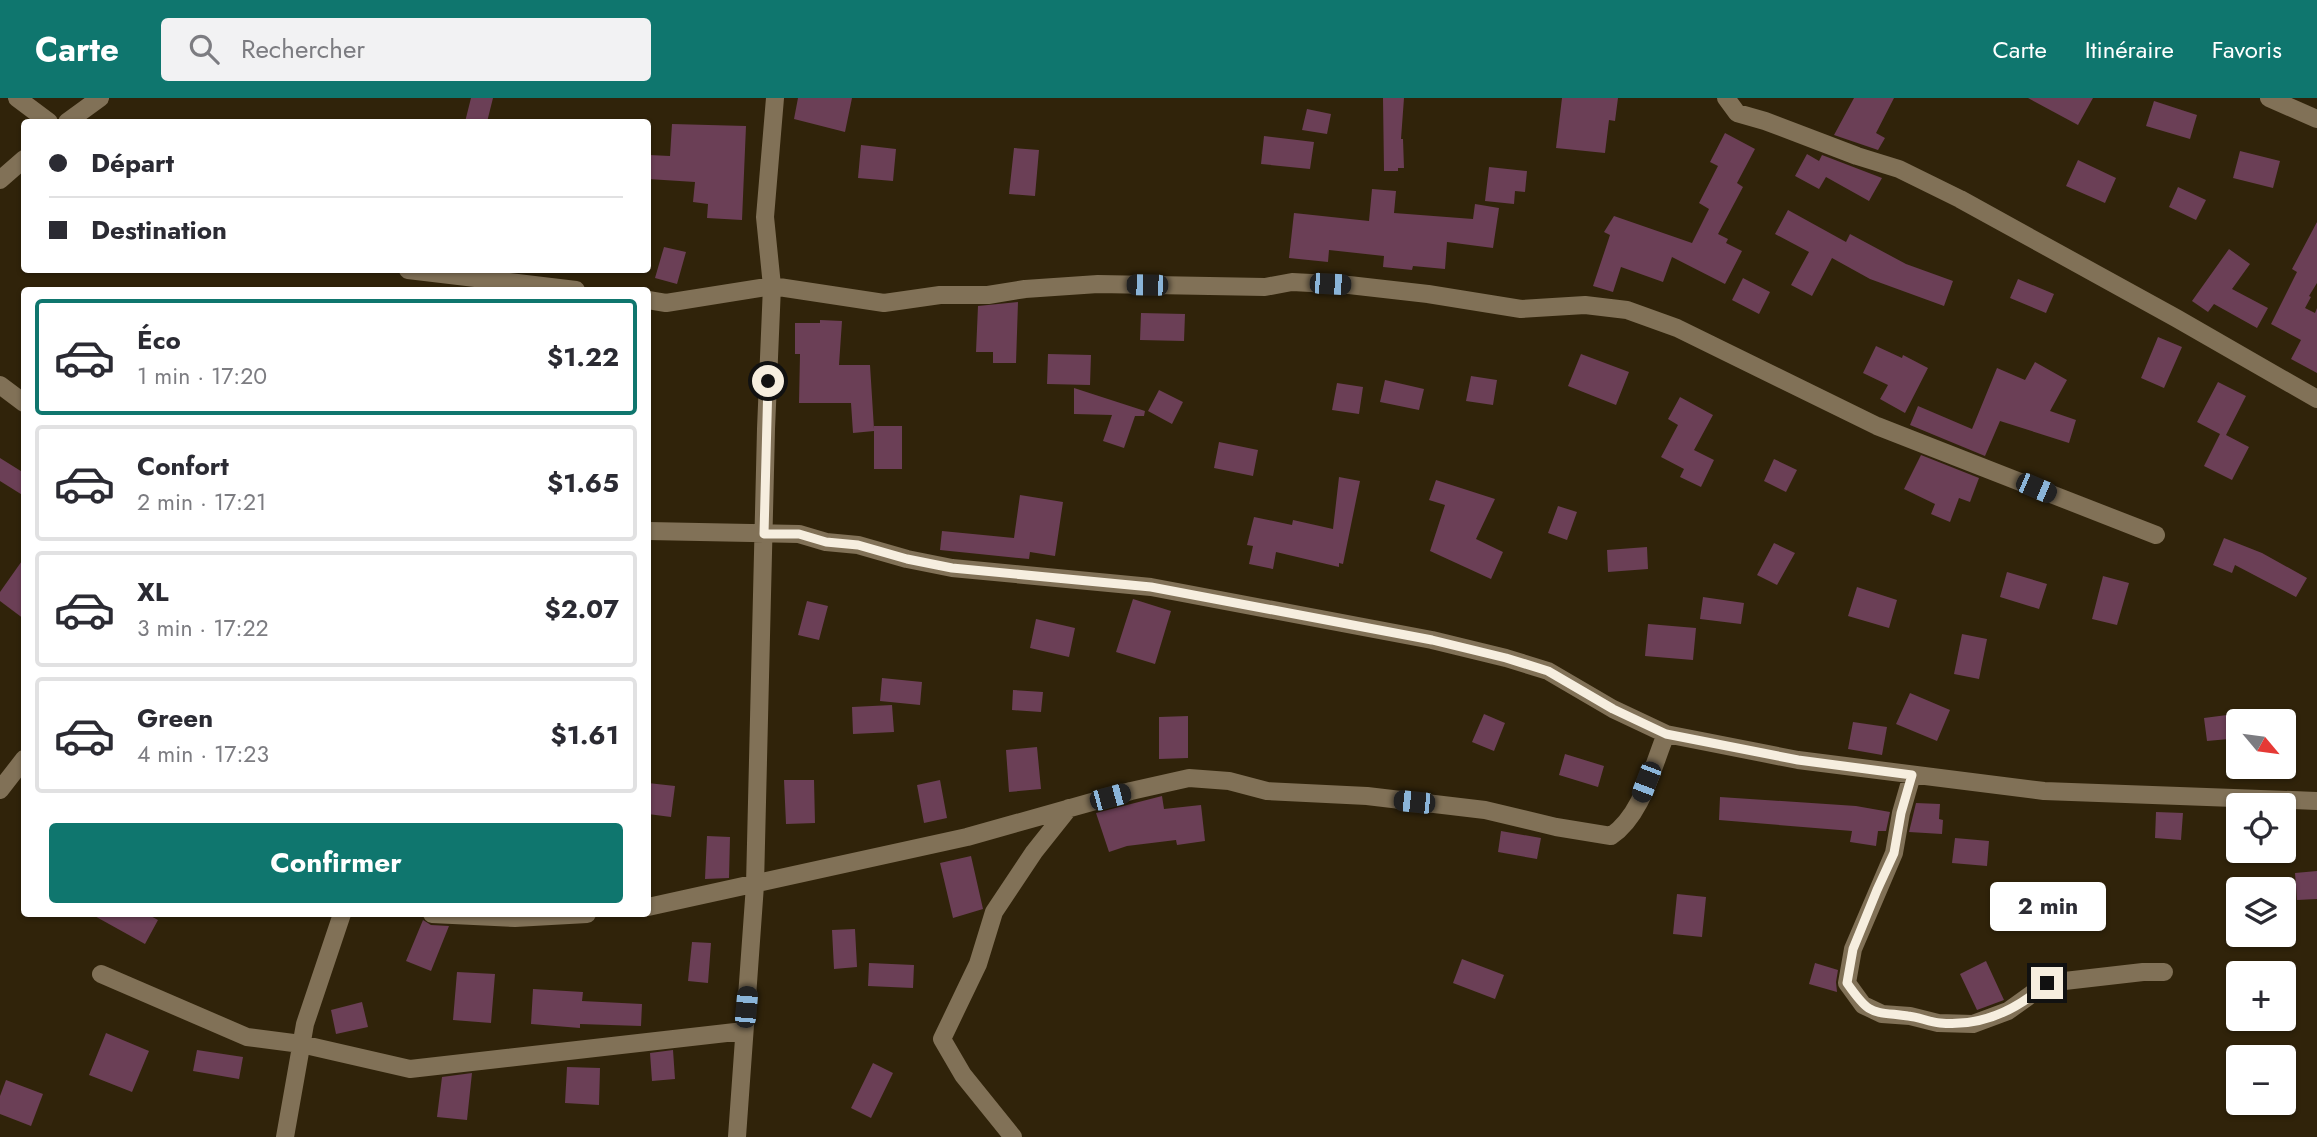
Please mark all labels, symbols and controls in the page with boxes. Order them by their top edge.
search box [161,18,651,81]
text: Carte [35,26,119,73]
icon: search [185,30,223,68]
text: Rechercher [241,30,365,68]
text: Carte [1992,32,2047,67]
text: Itinéraire [2085,32,2174,67]
text: Favoris [2212,32,2282,67]
text: Départ [91,144,174,182]
text: Destination [91,211,227,249]
car [1309,272,1352,296]
car [1126,274,1169,296]
text: Éco [137,321,181,359]
icon: car [53,326,116,389]
text: $1.22 [547,338,619,376]
text: 1 min · 17:20 [137,359,267,393]
route start [752,365,784,397]
text: Confort [137,447,229,485]
icon: car [53,452,116,515]
text: $1.65 [547,464,619,502]
car [2013,470,2060,506]
text: 2 min · 17:21 [137,485,266,519]
text: XL [137,573,169,611]
icon: car [53,578,116,641]
text: $2.07 [545,590,619,628]
text: 3 min · 17:22 [137,611,269,645]
text: Green [137,699,213,737]
icon: car [53,704,116,767]
north arrow [2226,709,2296,779]
map controls [2226,709,2296,1115]
text: $1.61 [551,716,619,754]
text: 4 min · 17:23 [137,737,269,771]
car [1629,759,1664,805]
car [1087,781,1134,813]
car [1393,789,1436,815]
button: locate [2226,793,2296,863]
button: Confirmer [49,823,623,903]
button: layers [2226,877,2296,947]
callout: 2 min [1989,882,2105,930]
text: 2 min [2018,889,2078,923]
button: + [2226,961,2296,1031]
route end [2031,967,2063,999]
car [734,985,759,1029]
button: − [2226,1045,2296,1115]

